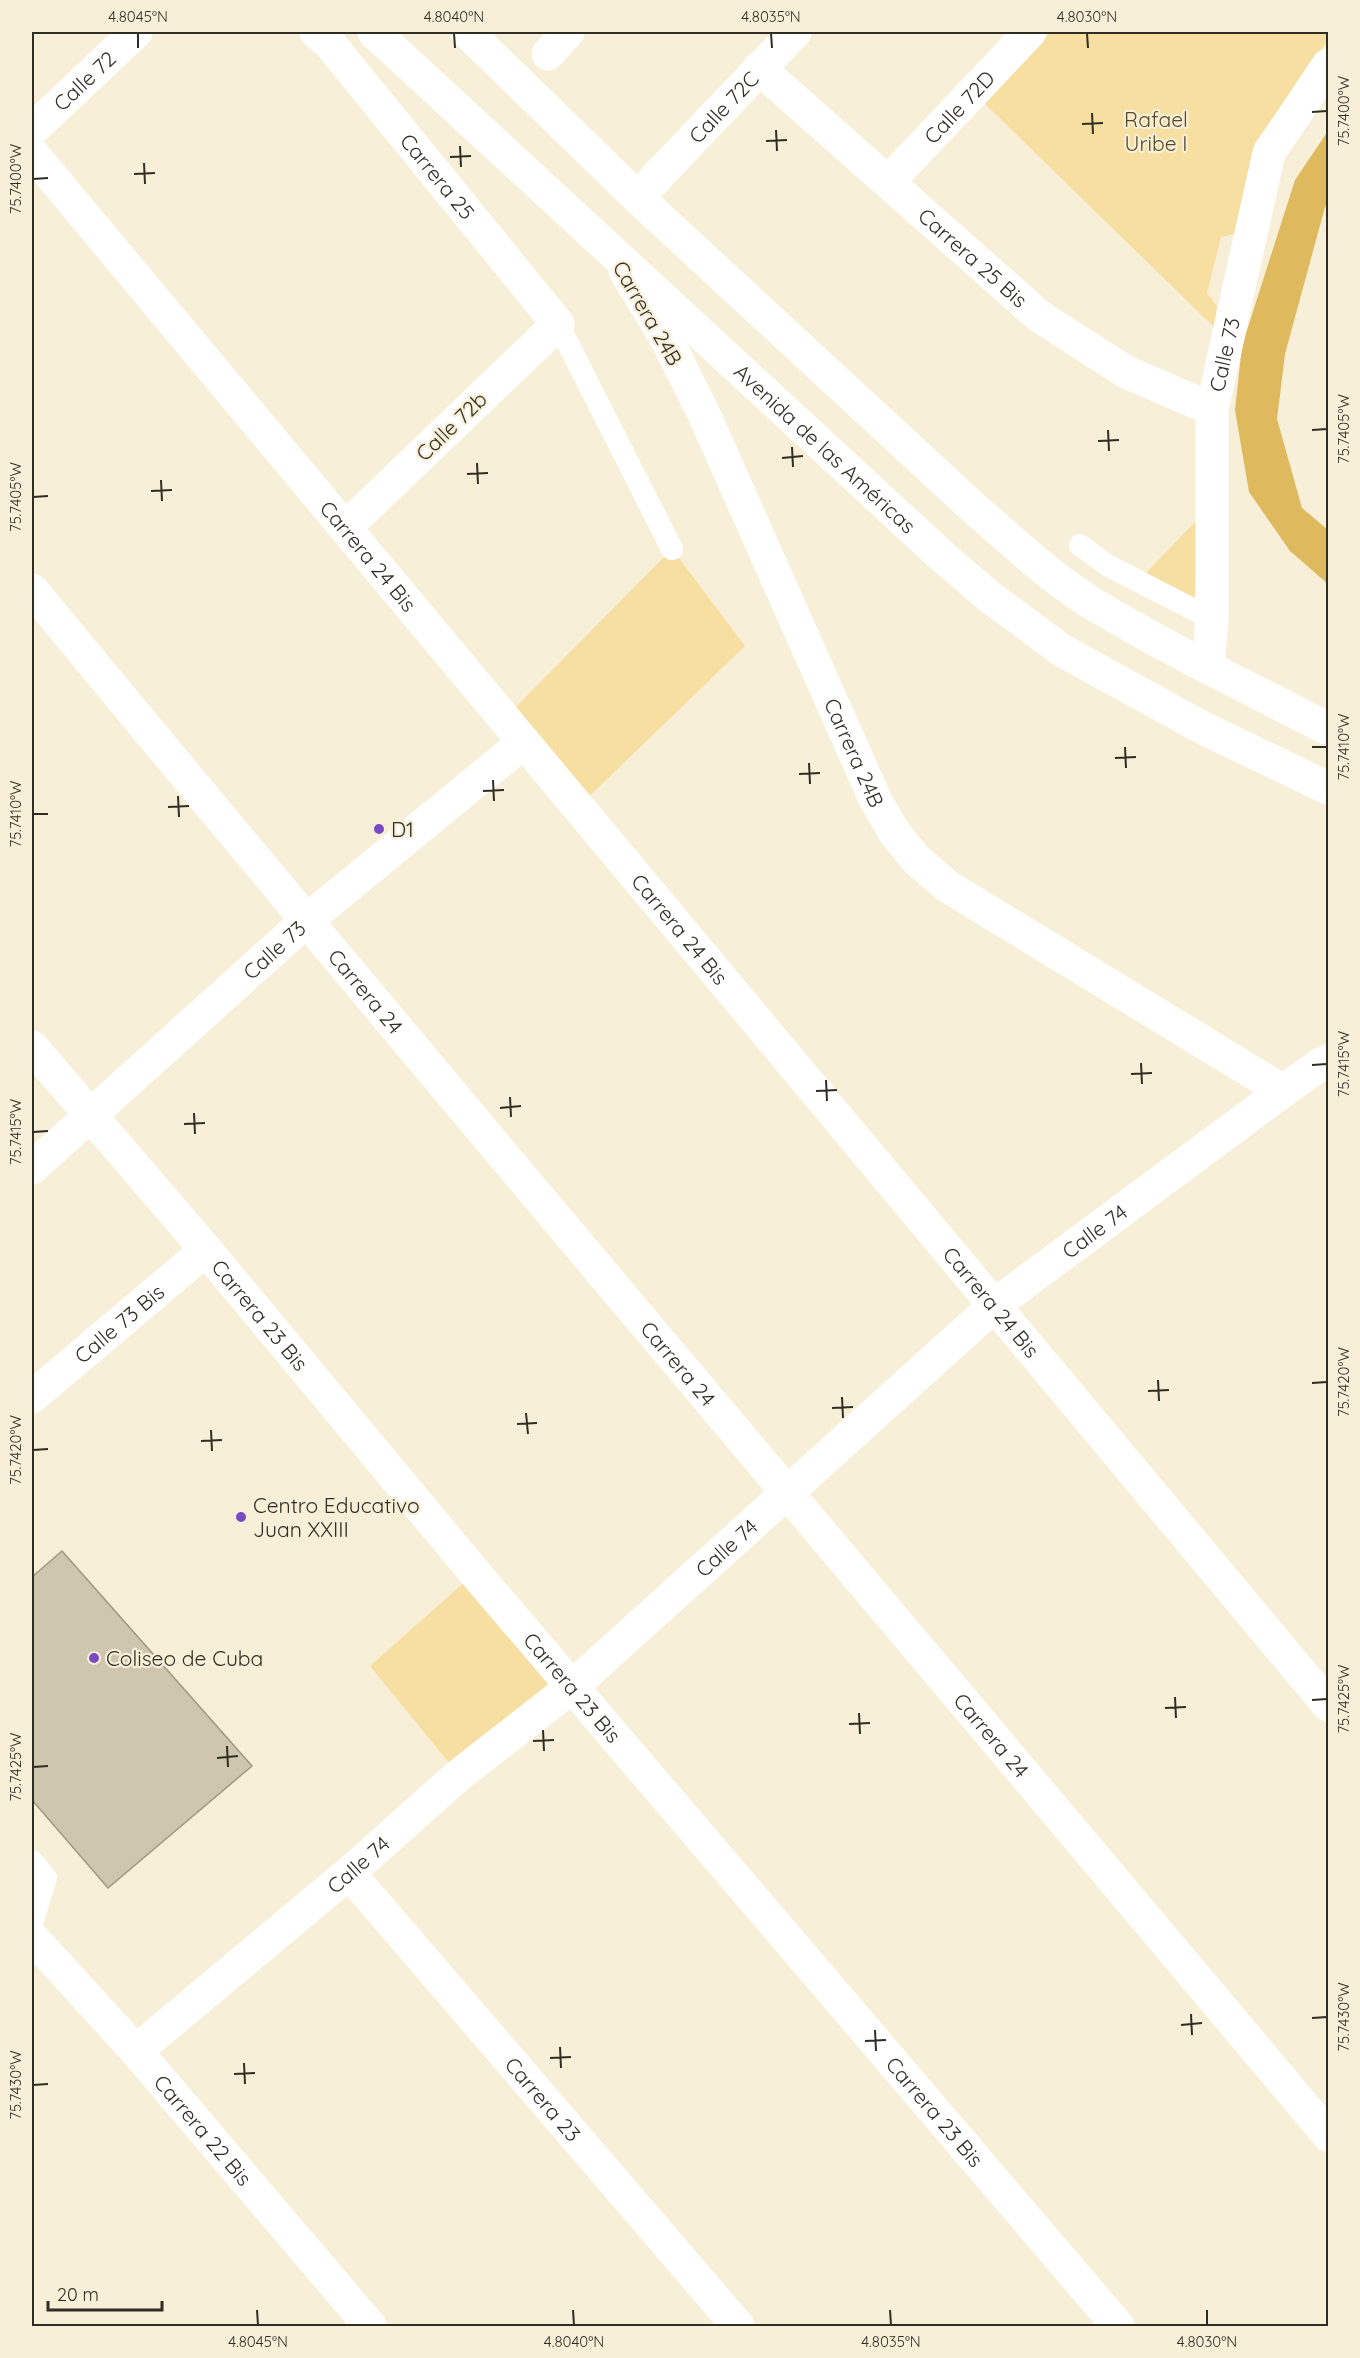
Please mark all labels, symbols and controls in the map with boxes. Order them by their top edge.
text: 4.8045°N [108,7,168,26]
text: 4.8040°N [424,7,484,26]
text: 4.8035°N [741,7,801,26]
text: 4.8030°N [1057,7,1117,26]
street label: Calle 72 [48,45,121,116]
street label: Calle 72C [683,65,764,148]
street label: Calle 72D [918,65,1000,149]
text: 75.7400°W [1334,75,1353,146]
park label: Rafael Uribe I [1124,106,1188,156]
street label: Carrera 25 [395,128,480,225]
text: 75.7400°W [6,143,25,214]
street label: Carrera 25 Bis [913,202,1033,313]
street label: Carrera 24B [608,256,688,370]
street label: Calle 73 [1203,315,1245,394]
street label: Avenida de las Américas [729,358,922,539]
street label: Calle 72b [410,386,492,466]
text: 75.7405°W [1334,394,1353,464]
text: 75.7405°W [6,462,25,532]
street label: Carrera 24 Bis [315,495,422,617]
street label: Carrera 24B [819,694,890,811]
text: 75.7410°W [1334,713,1353,781]
text: 75.7410°W [6,780,25,848]
place label: D1 [391,816,414,842]
marker: D1 [372,822,386,836]
street label: Carrera 24 Bis [626,868,734,990]
street label: Calle 73 [237,915,311,985]
street label: Carrera 24 [323,944,409,1039]
text: 75.7415°W [1334,1030,1353,1097]
text: 75.7415°W [6,1098,25,1165]
street label: Calle 74 [1057,1198,1132,1264]
street label: Carrera 24 Bis [938,1241,1045,1363]
street label: Carrera 23 Bis [206,1254,314,1376]
street label: Calle 73 Bis [69,1278,169,1369]
street label: Carrera 24 [635,1316,721,1411]
text: 75.7420°W [1334,1347,1353,1417]
text: 75.7420°W [6,1415,25,1485]
place label: Centro Educativo Juan XXIII [253,1492,420,1542]
marker: Centro Educativo Juan XXIII [234,1510,248,1524]
street label: Calle 74 [690,1513,763,1582]
street label: Carrera 23 Bis [518,1627,627,1748]
place label: Coliseo de Cuba [106,1645,263,1671]
marker: Coliseo de Cuba [87,1651,101,1665]
text: 75.7425°W [1334,1664,1353,1734]
street label: Carrera 24 [949,1687,1035,1783]
text: 75.7425°W [6,1732,25,1802]
street label: Calle 74 [322,1830,395,1899]
text: 75.7430°W [1334,1982,1353,2052]
text: 75.7430°W [6,2050,25,2120]
street label: Carrera 23 Bis [881,2051,989,2172]
street label: Carrera 23 [500,2052,587,2147]
street label: Carrera 22 Bis [149,2069,258,2191]
scale bar [48,2274,162,2312]
text: 20 m [57,2283,99,2306]
text: 4.8045°N [228,2332,288,2351]
text: 4.8040°N [544,2332,604,2351]
text: 4.8035°N [861,2332,921,2351]
text: 4.8030°N [1177,2332,1237,2351]

